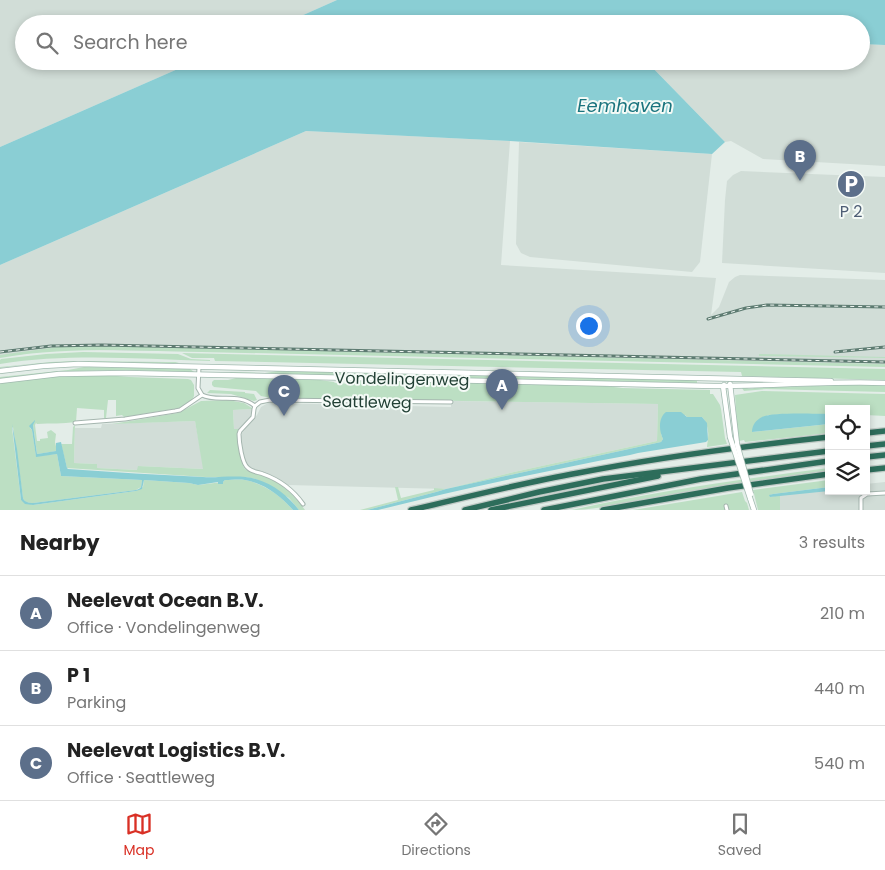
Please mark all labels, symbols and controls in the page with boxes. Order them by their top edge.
search box [15,15,870,70]
icon: search [33,29,61,57]
text: Search here [73,29,187,56]
water label: Eemhaven [577,93,673,118]
pin: B [784,140,816,181]
parking icon: P 2 [836,169,866,199]
place label: P 2 [840,200,862,223]
your location [576,313,602,339]
street label: Vondelingenweg [334,366,470,392]
pin: A [486,369,518,410]
pin: C [268,375,300,416]
street label: Seattleweg [322,390,412,414]
map controls [825,405,870,495]
button: locate [825,405,870,450]
button: layers [825,450,870,495]
text: Nearby [20,528,100,557]
text: 3 results [799,531,865,554]
text: Neelevat Ocean B.V. [67,587,264,614]
text: A [30,602,42,625]
text: 210 m [820,602,865,625]
text: Office · Vondelingenweg [67,616,261,639]
text: P 1 [67,662,90,689]
text: B [31,677,41,700]
text: 440 m [814,677,865,700]
text: Parking [67,691,126,714]
text: Neelevat Logistics B.V. [67,737,285,764]
text: C [30,752,42,775]
text: 540 m [814,752,865,775]
text: Office · Seattleweg [67,766,215,789]
tab: Map [123,810,154,861]
tab: Directions [401,810,471,861]
tab: Saved [718,810,762,861]

